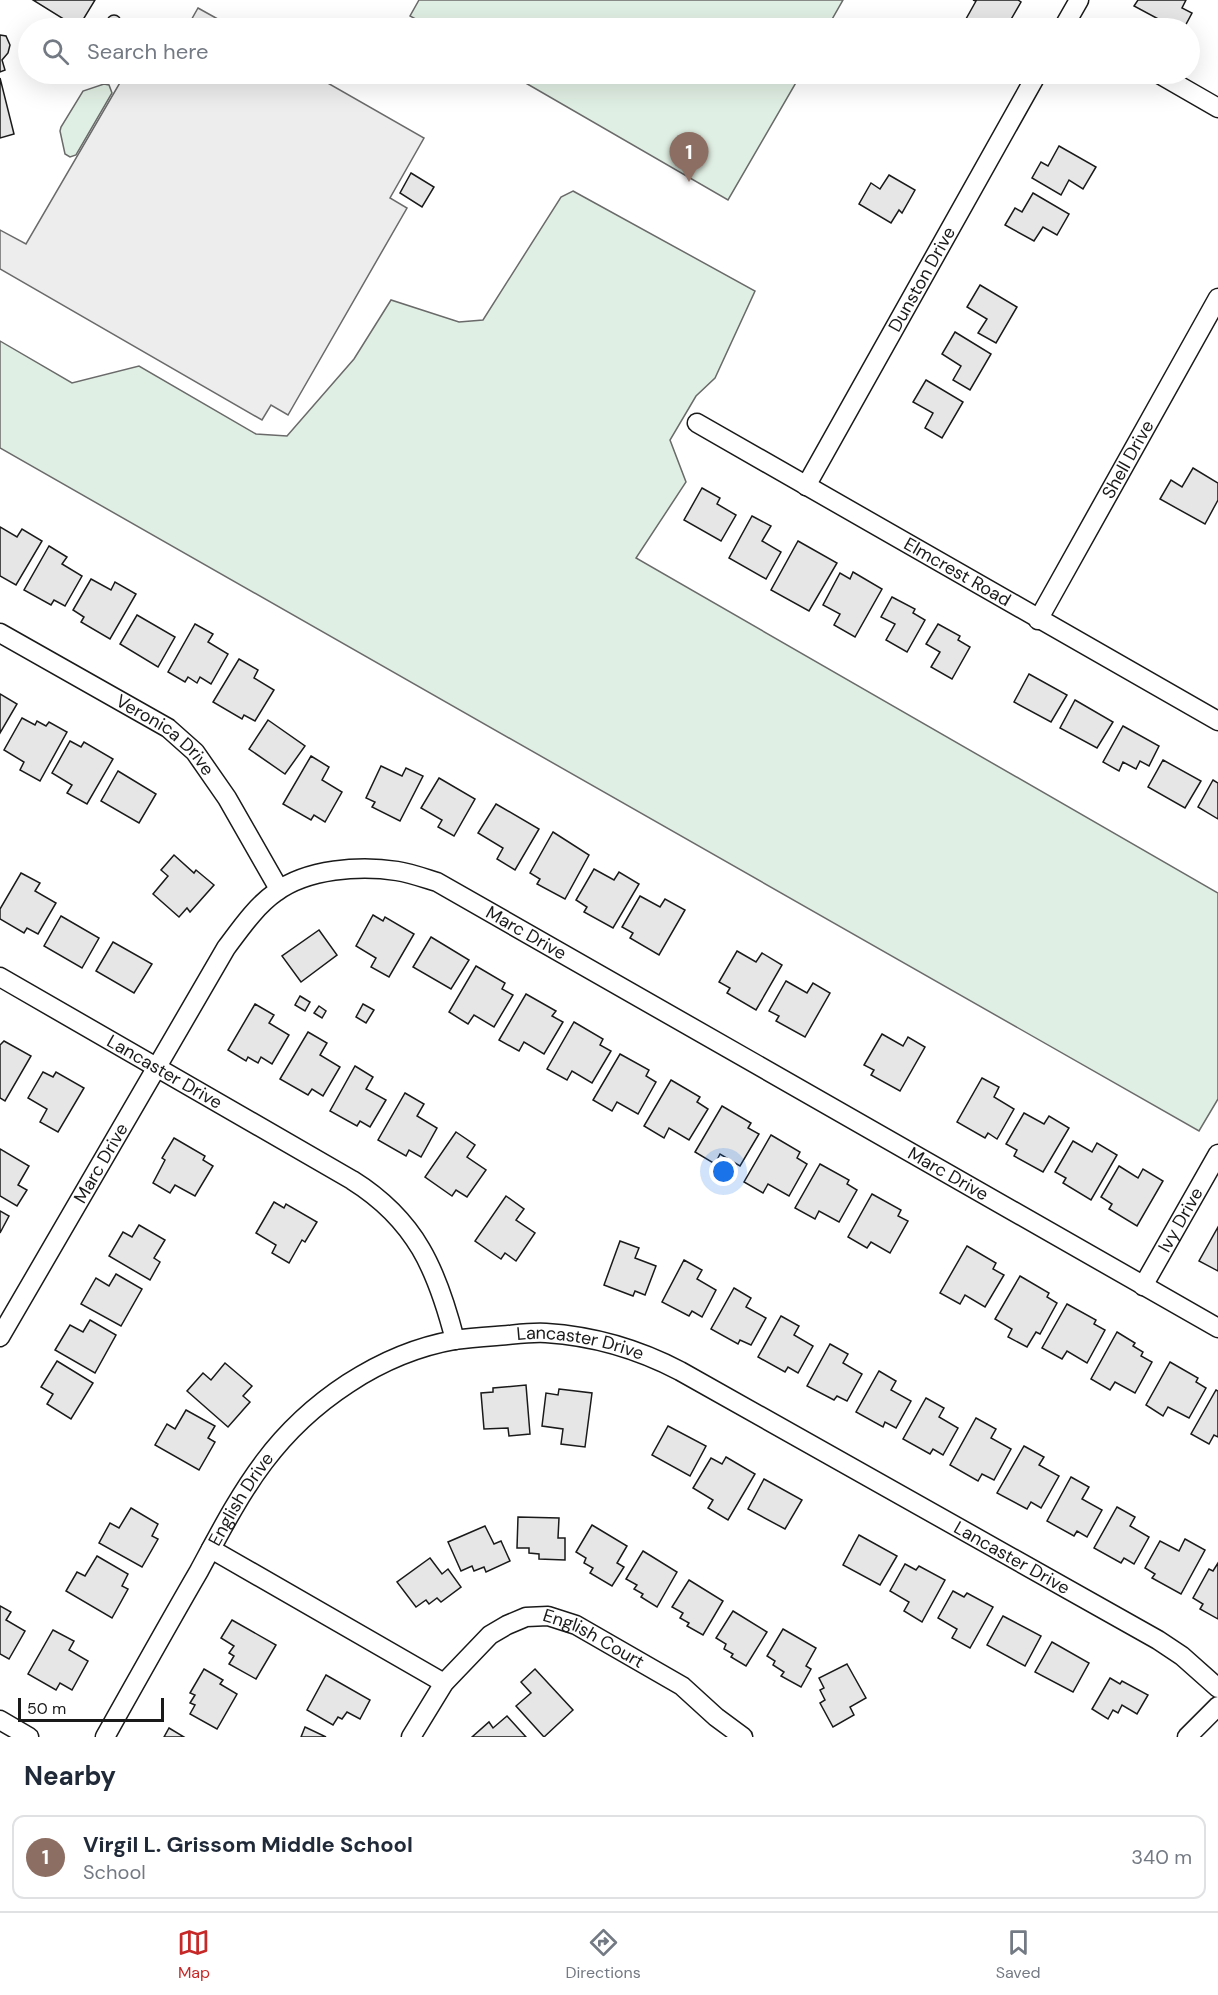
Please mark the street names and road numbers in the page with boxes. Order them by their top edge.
street label: Dunston Drive [883,222,961,336]
street label: Shell Drive [1096,416,1159,503]
street label: Elmcrest Road [900,532,1015,612]
street label: Veronica Drive [111,689,220,780]
street label: Marc Drive [482,900,571,965]
street label: Lancaster Drive [102,1029,227,1115]
street label: Marc Drive [68,1119,134,1208]
street label: Marc Drive [904,1141,993,1206]
street label: Ivy Drive [1153,1183,1209,1257]
street label: Lancaster Drive [515,1321,647,1366]
street label: English Drive [203,1447,279,1550]
street label: Lancaster Drive [950,1516,1074,1600]
street label: English Court [540,1603,649,1674]

